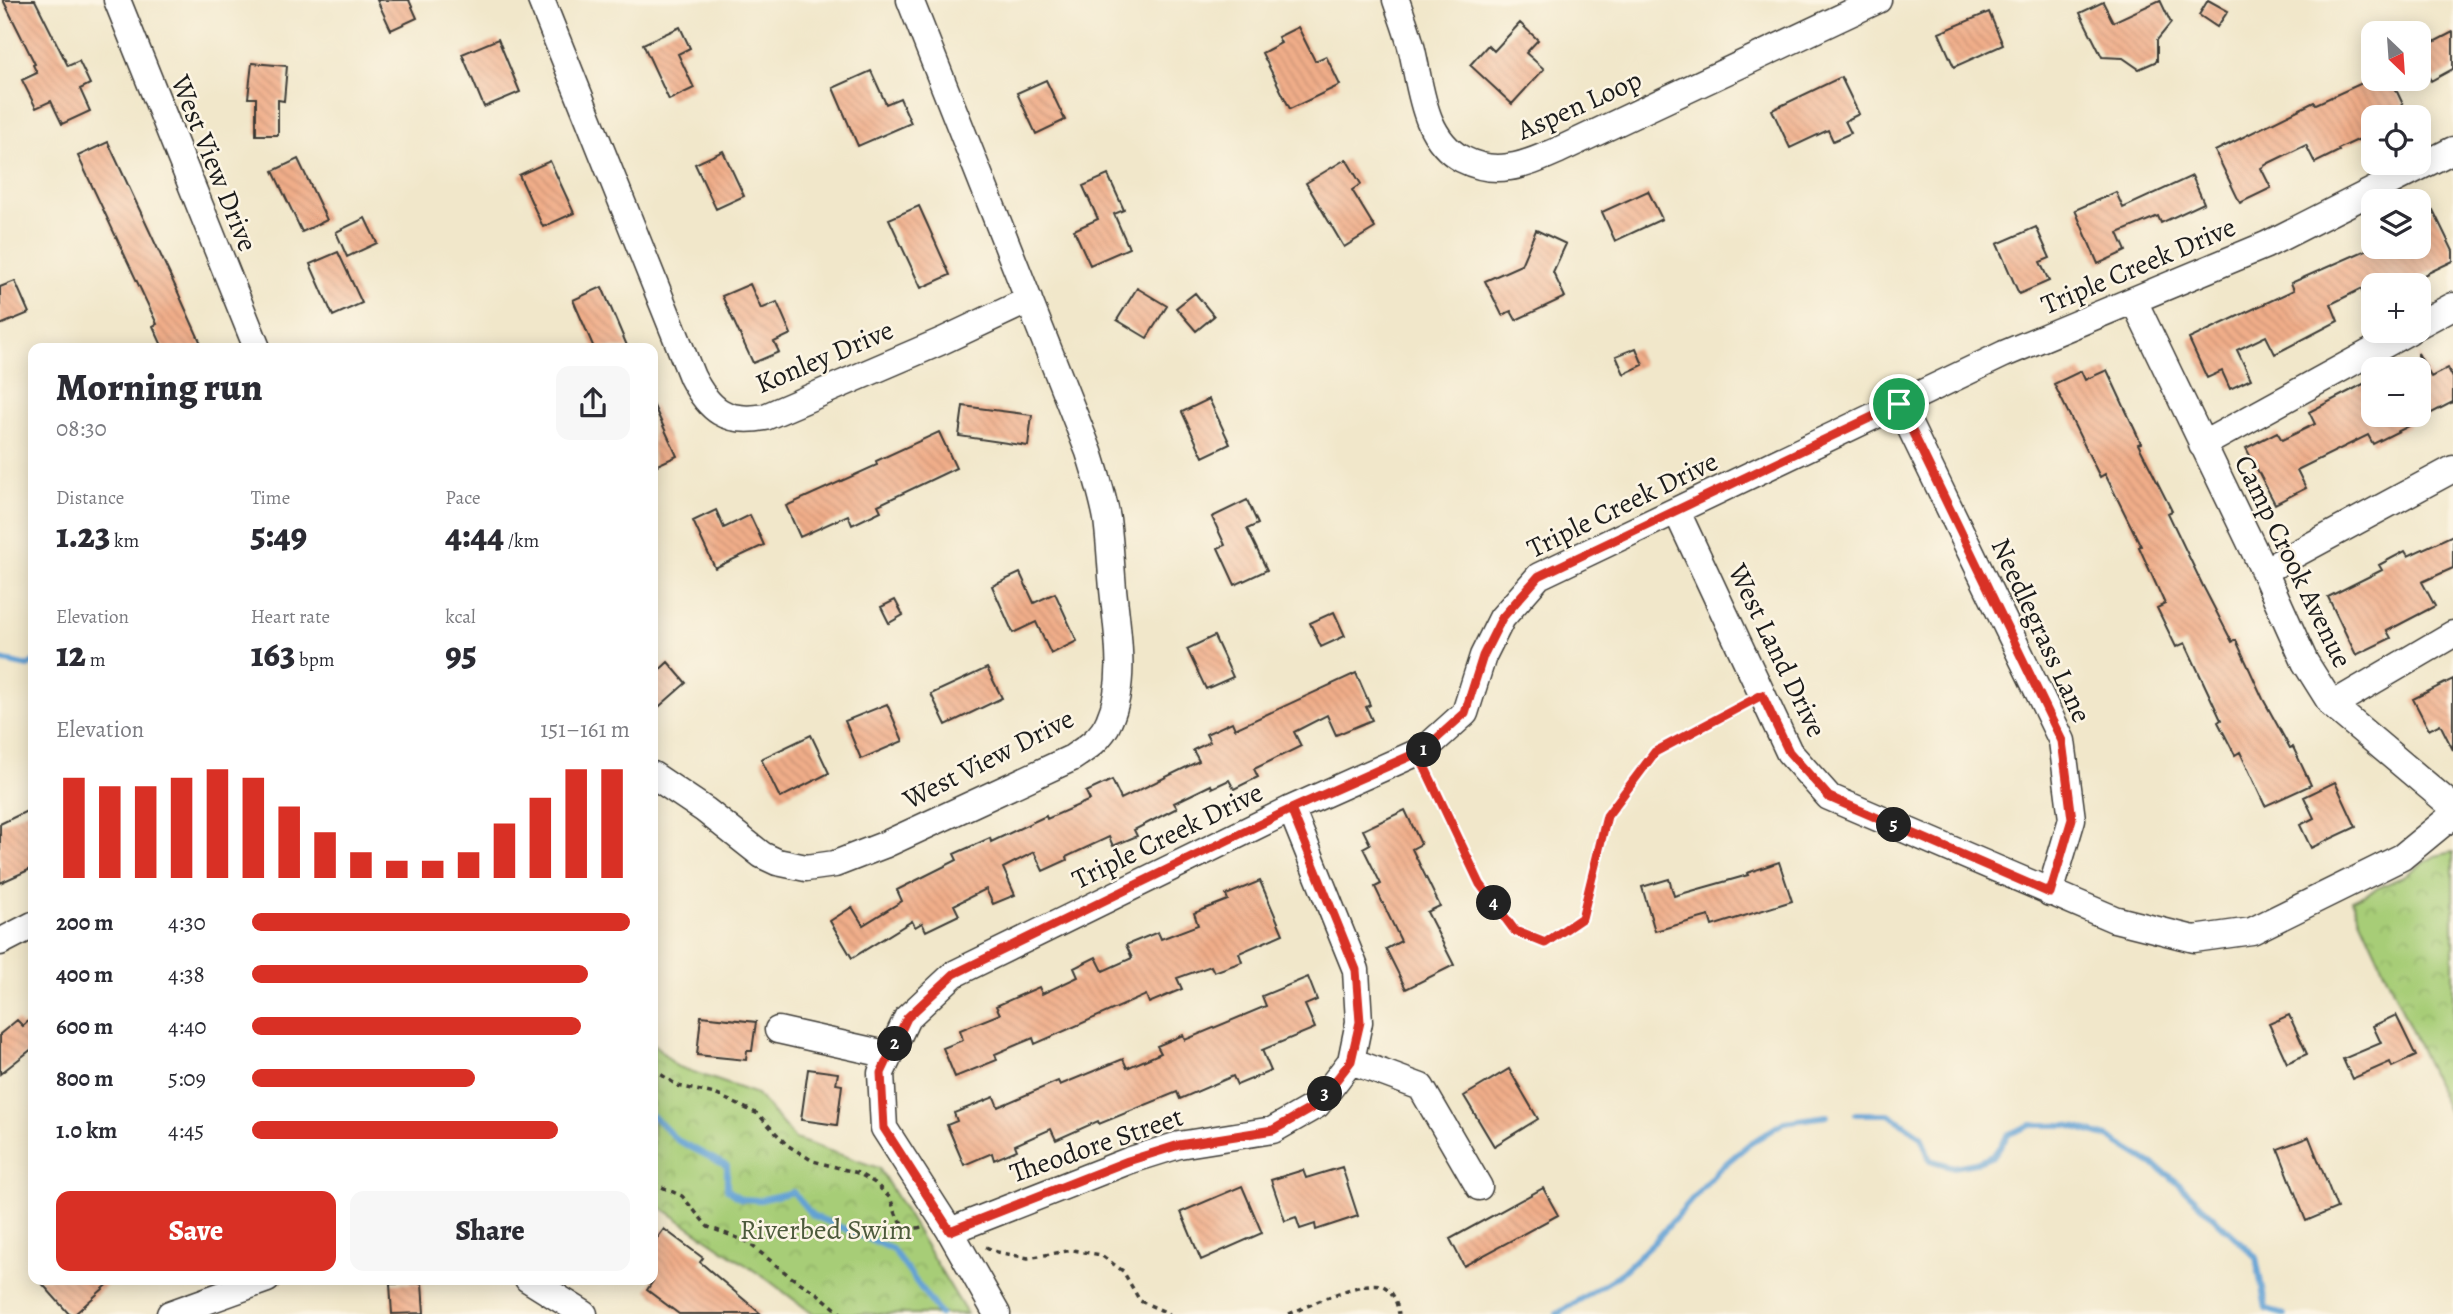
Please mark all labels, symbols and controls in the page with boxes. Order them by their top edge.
north arrow [2361,21,2431,91]
map controls [2361,21,2431,427]
street label: Aspen Loop [1510,61,1648,150]
street label: West View Drive [161,69,267,257]
button: locate [2361,105,2431,175]
button: layers [2361,189,2431,259]
street label: Triple Creek Drive [2035,208,2241,324]
button: + [2361,273,2431,343]
street label: Konley Drive [750,311,899,403]
button: − [2361,357,2431,427]
text: Morning run [56,361,263,413]
button: share [556,366,630,440]
pin [1869,374,1929,434]
icon: arrive [1880,385,1918,423]
text: 08:30 [56,413,107,444]
street label: Triple Creek Drive [1521,442,1724,567]
street label: Camp Crook Avenue [2225,449,2361,674]
text: Distance [56,485,124,511]
text: Time [251,485,290,511]
text: Pace [445,485,481,511]
text: 1.23 [56,511,110,559]
text: 5:49 [251,511,307,559]
text: 4:44 [445,511,504,559]
text: km [110,528,139,554]
text: /km [504,528,539,554]
street label: Needlegrass Lane [1982,532,2100,729]
street label: West Land Drive [1718,556,1836,744]
text: Elevation [56,604,129,630]
text: Heart rate [251,604,330,630]
text: kcal [445,604,476,630]
text: 12 [56,630,86,678]
text: 163 [251,630,295,678]
text: 95 [445,630,477,678]
text: m [86,647,105,673]
text: bpm [295,647,335,673]
street label: West View Drive [896,699,1080,819]
text: Elevation [56,714,144,745]
text: 151–161 m [540,714,630,745]
pin: 1 [1406,732,1442,768]
text: 1 [1420,736,1427,762]
street label: Triple Creek Drive [1066,773,1269,898]
pin: 5 [1876,808,1912,842]
text: 5 [1889,811,1898,837]
pin: 4 [1476,886,1512,920]
text: 4 [1489,889,1498,915]
text: 200 m [56,907,114,938]
text: 4:30 [168,907,206,938]
text: 400 m [56,959,113,990]
text: 4:38 [168,959,205,990]
text: 600 m [56,1011,113,1042]
text: 4:40 [168,1011,207,1042]
pin: 2 [878,1026,912,1062]
text: 2 [890,1030,899,1056]
text: 800 m [56,1063,113,1094]
text: 5:09 [168,1063,206,1094]
pin: 3 [1308,1076,1342,1112]
text: 3 [1320,1080,1329,1106]
street label: Theodore Street [1005,1098,1188,1192]
text: 1.0 km [56,1115,117,1146]
text: 4:45 [168,1115,204,1146]
button: Save [56,1191,336,1271]
button: Share [350,1191,630,1271]
park label: Riverbed Swim [740,1211,912,1249]

